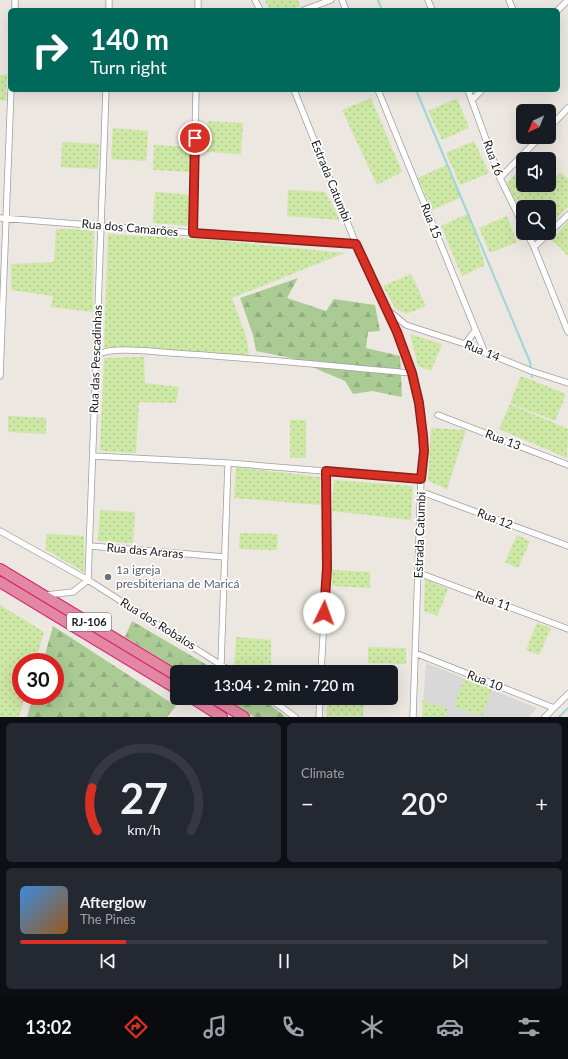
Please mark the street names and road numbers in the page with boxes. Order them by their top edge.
street label: Estrada Catumbi [308,138,355,224]
street label: Rua 16 [480,138,507,178]
street label: Rua 15 [418,201,445,241]
street label: Rua dos Camarões [81,216,179,239]
street label: Rua das Pescadinhas [86,305,105,413]
street label: Rua 14 [462,337,502,364]
street label: Rua 13 [483,426,523,453]
street label: Estrada Catumbi [410,491,429,579]
street label: Rua 12 [475,505,515,532]
street label: Rua das Araras [106,540,184,561]
street label: Rua 11 [473,587,513,614]
street label: Rua dos Robalos [118,594,199,653]
road number: RJ-106 [67,613,111,631]
street label: Rua 10 [465,667,505,694]

